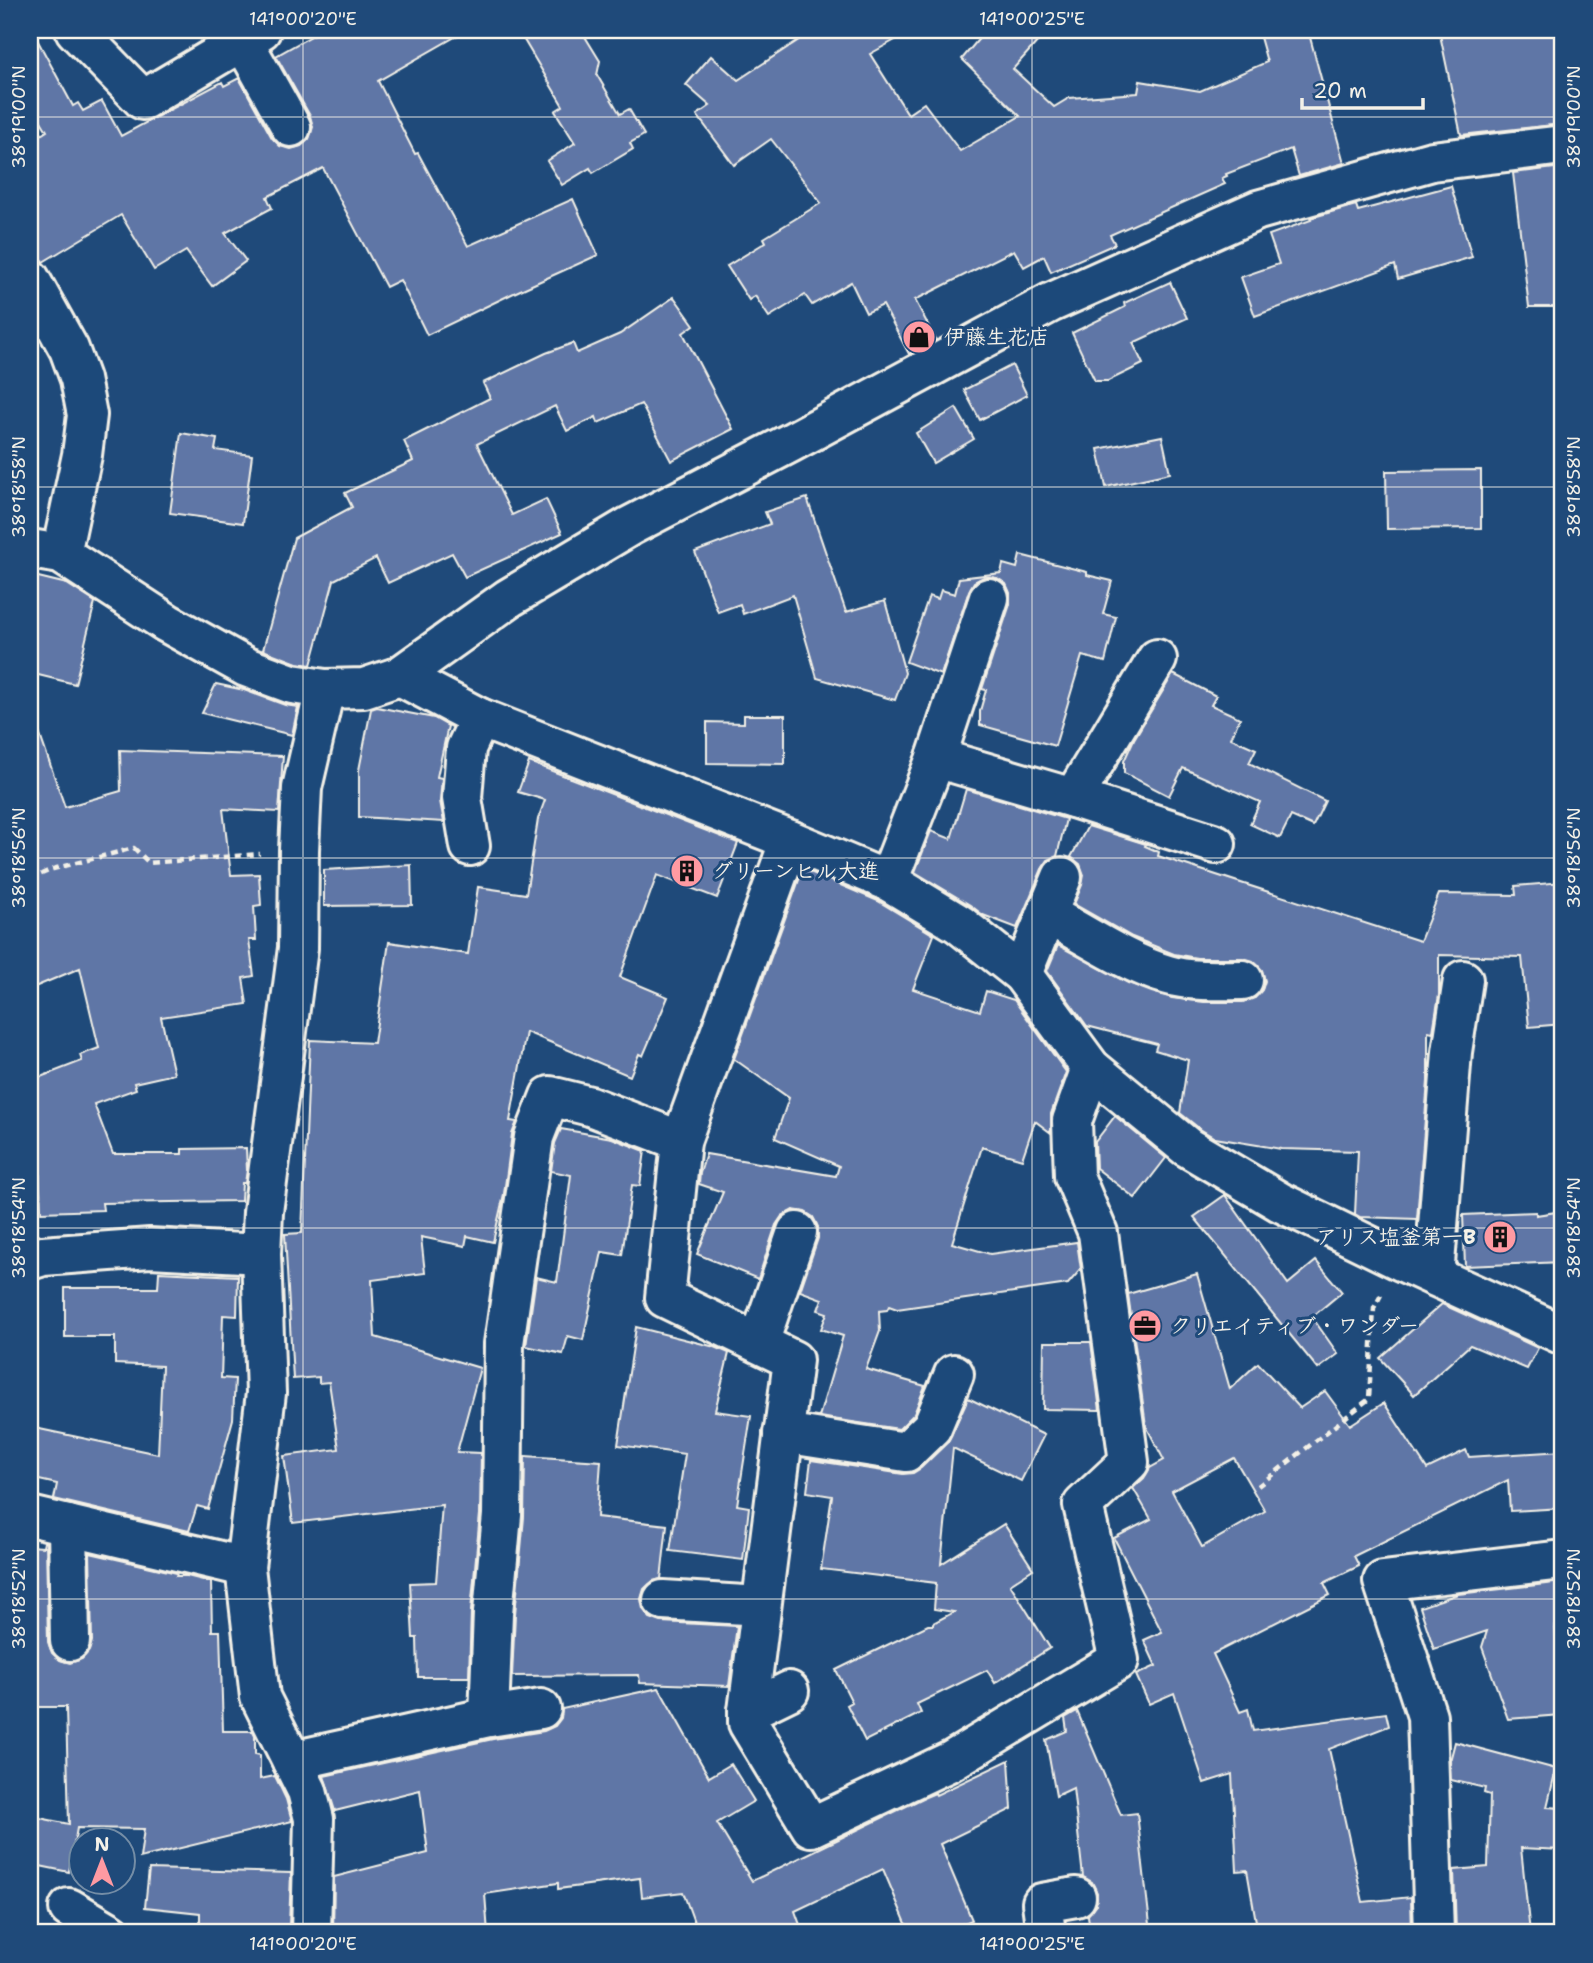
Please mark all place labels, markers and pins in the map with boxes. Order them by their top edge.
shop icon: 伊藤生花店 [900,318,938,356]
place label: 伊藤生花店 [944,323,1049,351]
building icon: グリーンヒル大進 [668,852,706,890]
place label: グリーンヒル大進 [712,857,879,885]
building icon: アリス塩釜第一B [1481,1218,1519,1256]
place label: アリス塩釜第一B [1316,1223,1476,1251]
office icon: クリエイティブ・ワンダー [1126,1307,1164,1345]
place label: クリエイティブ・ワンダー [1170,1312,1419,1340]

